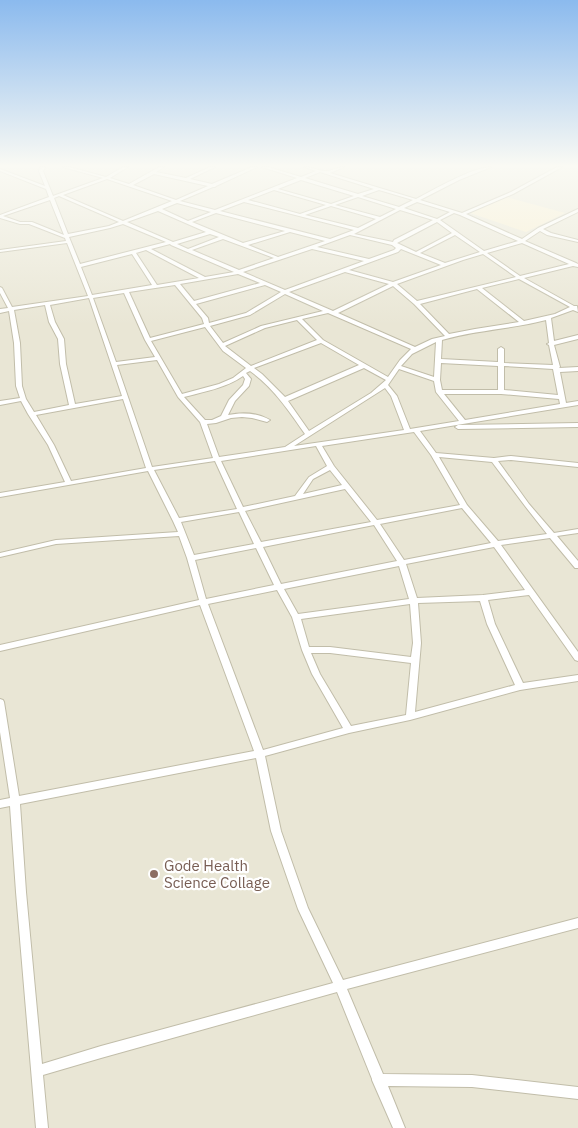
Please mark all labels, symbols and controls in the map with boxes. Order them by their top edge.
place label: Gode Health Science Collage [164,856,270,892]
marker: Gode Health Science Collage [148,868,160,880]

